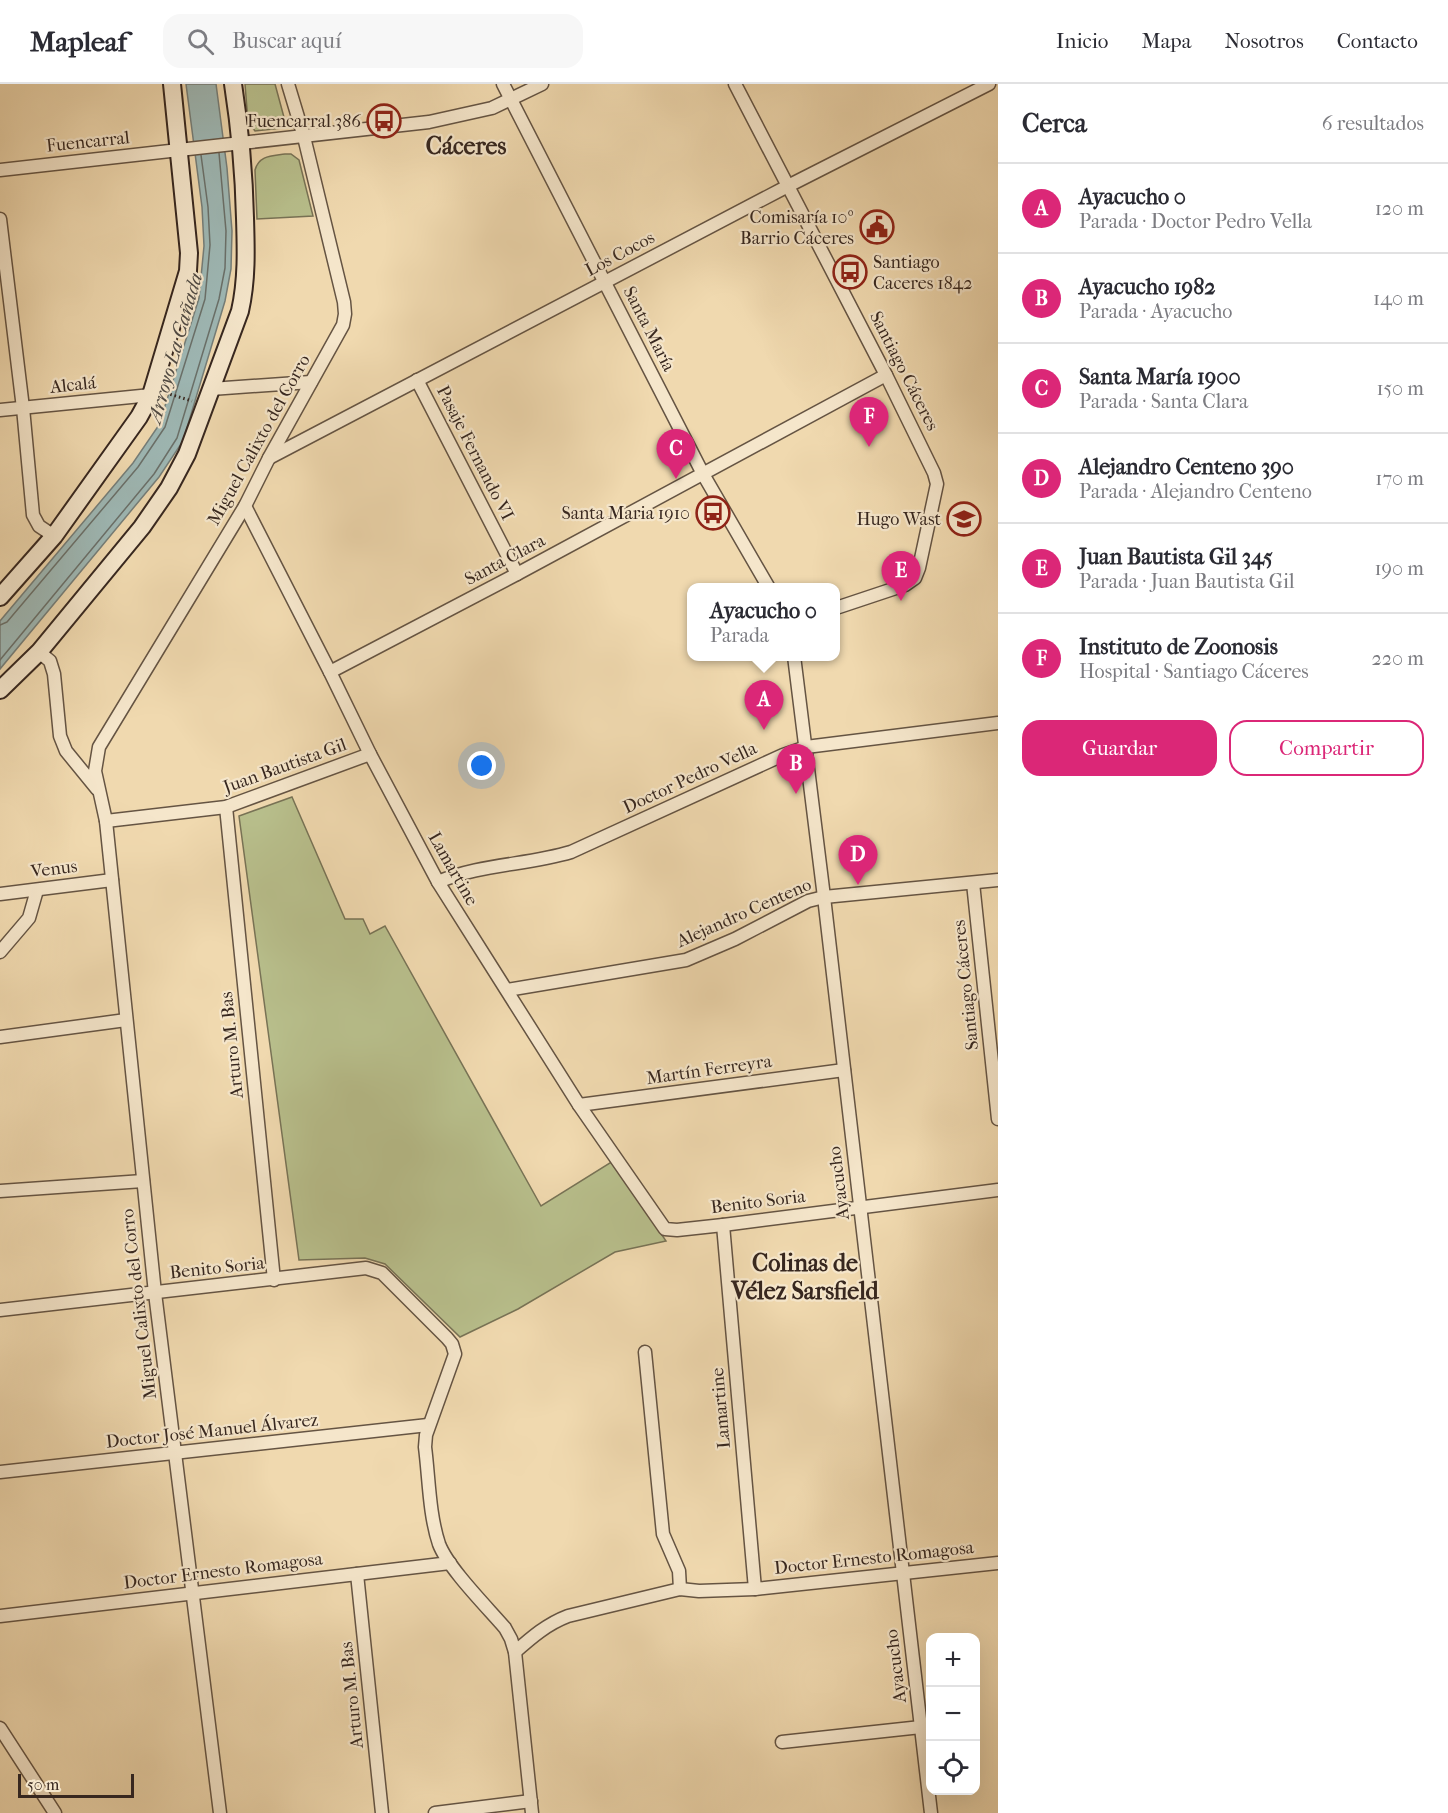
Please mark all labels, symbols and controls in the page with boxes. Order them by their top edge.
search box [163,14,583,68]
text: Mapleaf [30,25,127,58]
icon: search [184,25,217,58]
text: Buscar aquí [232,28,341,54]
text: Inicio [1056,29,1108,53]
text: Mapa [1141,29,1191,53]
text: Nosotros [1224,29,1304,53]
text: Contacto [1337,29,1418,53]
bus stop icon: Fuencarral 386 [366,103,402,139]
text: Cerca [1022,108,1087,139]
place label: Fuencarral 386 [247,111,361,132]
text: 6 resultados [1322,112,1424,135]
street label: Fuencarral [45,127,131,157]
district label: Cáceres [426,132,506,160]
text: Ayacucho 0 [1079,184,1186,210]
text: A [1035,197,1048,220]
text: 120 m [1375,197,1424,220]
place label: Comisaría 10º Barrio Cáceres [740,207,854,249]
public building icon: Comisaría 10º Barrio Cáceres [859,209,895,245]
text: Parada · Doctor Pedro Vella [1079,210,1312,233]
street label: Los Cocos [582,227,659,281]
place label: Santiago Caceres 1842 [873,252,973,294]
bus stop icon: Santiago Caceres 1842 [832,254,868,290]
water label: Arroyo La Cañada [142,270,207,429]
text: Ayacucho 1982 [1079,274,1216,300]
street label: Santa María [619,283,680,376]
text: B [1035,287,1048,310]
text: 140 m [1373,287,1424,310]
text: Parada · Ayacucho [1079,300,1233,323]
street label: Santiago Cáceres [865,308,943,434]
street label: Miguel Calixto del Corro [203,351,315,529]
text: Santa María 1900 [1079,364,1241,390]
street label: Alcalá [48,372,98,398]
text: C [1035,377,1048,400]
text: 150 m [1376,377,1424,400]
street label: Pasaje Fernando VI [432,382,518,524]
text: Parada · Santa Clara [1079,390,1248,413]
pin: F [850,398,888,447]
pin: C [656,430,696,479]
text: Alejandro Centeno 390 [1079,454,1294,480]
text: D [1034,467,1049,490]
text: 170 m [1375,467,1424,490]
text: Parada · Alejandro Centeno [1079,480,1312,503]
bus stop icon: Santa Maria 1910 [695,495,731,531]
school or university icon: Hugo Wast [946,501,982,537]
place label: Santa Maria 1910 [561,503,690,524]
place label: Hugo Wast [856,509,942,530]
street label: Santa Clara [461,530,549,590]
text: Juan Bautista Gil 345 [1079,544,1273,570]
pin: E [882,552,920,601]
text: E [1035,557,1048,580]
text: 190 m [1374,557,1424,580]
text: Parada · Juan Bautista Gil [1079,570,1294,593]
popup [687,583,840,661]
text: Ayacucho 0 [710,598,817,624]
text: Parada [710,624,769,647]
text: Instituto de Zoonosis [1079,634,1278,660]
text: F [1036,647,1047,670]
text: 220 m [1371,647,1424,670]
text: Hospital · Santiago Cáceres [1079,660,1309,683]
pin: A [744,680,783,730]
button: Guardar [1022,720,1217,776]
button: Compartir [1229,720,1424,776]
street label: Juan Bautista Gil [219,734,349,799]
street label: Doctor Pedro Vella [620,738,761,818]
pin: B [776,744,816,794]
your location [467,751,496,780]
street label: Lamartine [424,829,482,910]
pin: D [838,836,878,885]
street label: Venus [29,856,79,882]
street label: Alejandro Centeno [672,874,815,953]
street label: Santiago Cáceres [949,918,983,1051]
street label: Arturo M. Bas [216,990,248,1100]
street label: Martín Ferreyra [645,1051,774,1089]
street label: Ayacucho [824,1145,854,1222]
street label: Benito Soria [709,1186,807,1218]
street label: Miguel Calixto del Corro [117,1207,161,1401]
district label: Colinas de Vélez Sarsfield [730,1249,880,1305]
street label: Benito Soria [169,1253,266,1283]
street label: Lamartine [707,1367,735,1449]
street label: Doctor José Manuel Álvarez [105,1408,319,1453]
street label: Doctor Ernesto Romagosa [773,1537,975,1579]
street label: Doctor Ernesto Romagosa [122,1548,324,1594]
street label: Ayacucho [881,1628,911,1705]
map controls [926,1633,980,1795]
button: + [926,1633,980,1687]
street label: Arturo M. Bas [336,1640,368,1750]
button: − [926,1687,980,1741]
button: locate [926,1741,980,1795]
scale bar [18,1771,134,1798]
text: 50 m [27,1775,59,1794]

